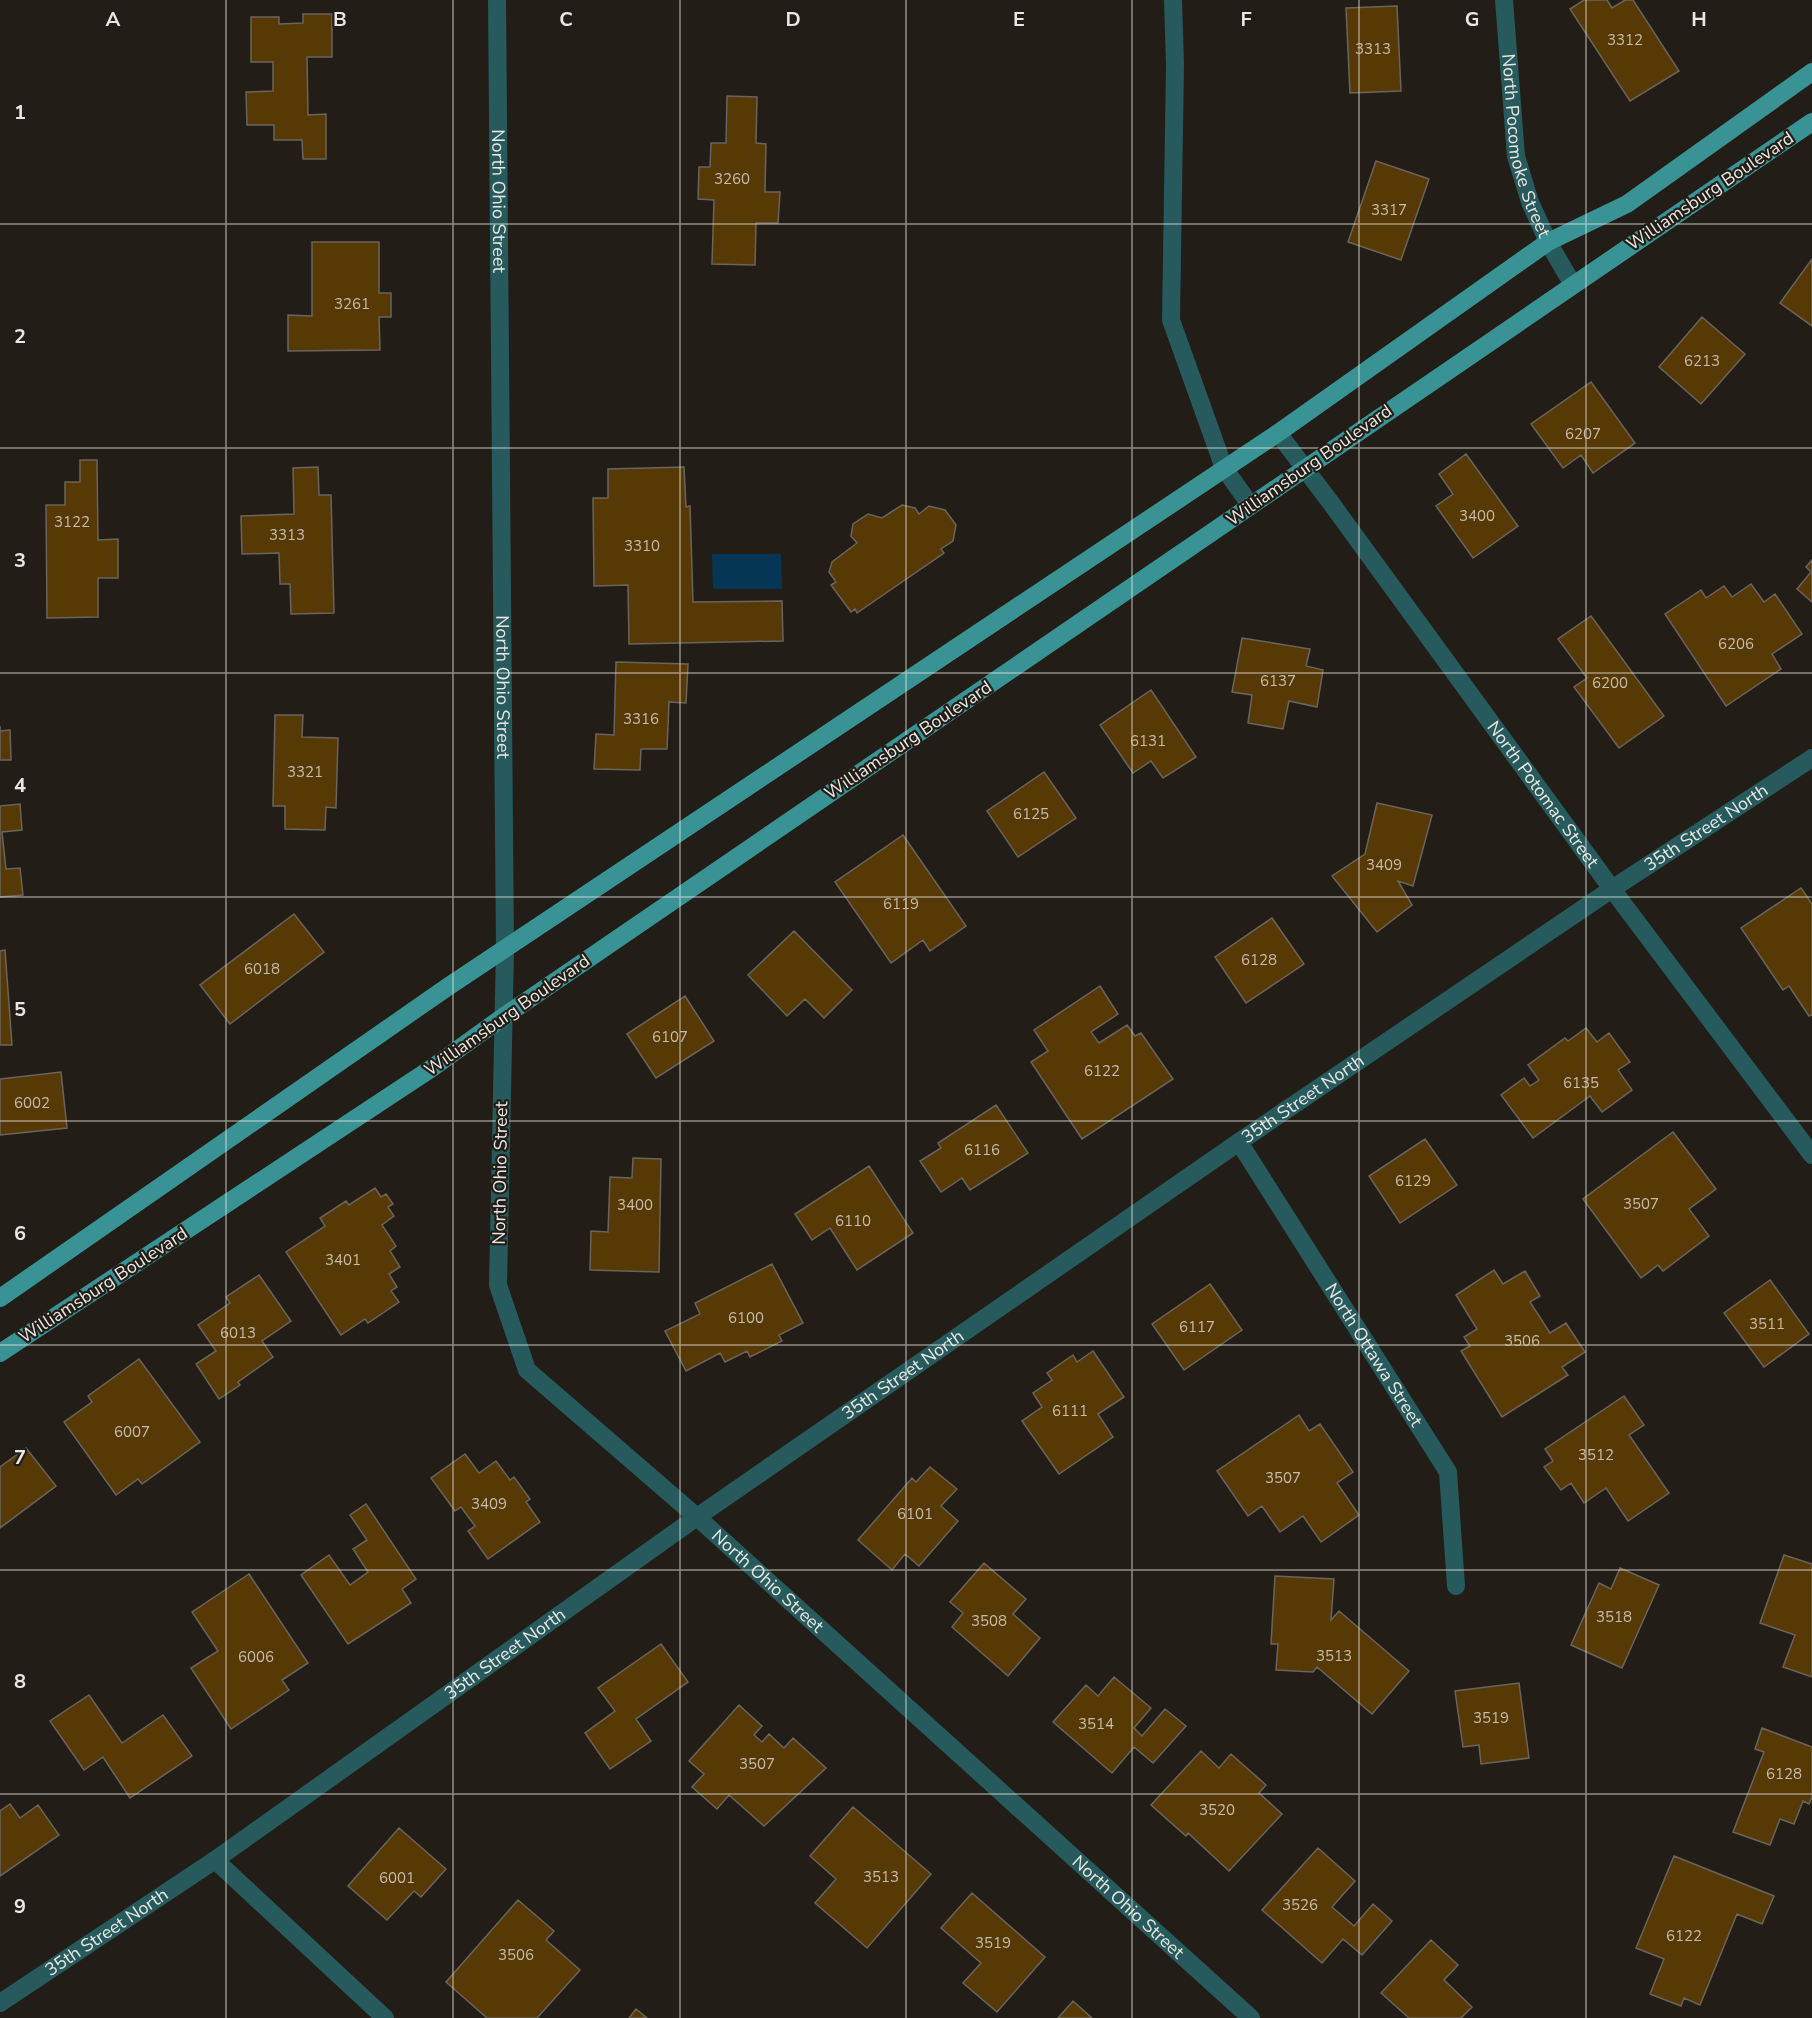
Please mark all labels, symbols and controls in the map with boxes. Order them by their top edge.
text: A [106,6,121,33]
text: B [333,6,347,33]
text: C [559,6,573,33]
text: D [785,6,801,33]
text: E [1013,6,1025,33]
text: F [1240,6,1252,33]
text: G [1465,6,1479,33]
text: H [1691,6,1707,33]
house number: 3312 [1607,30,1643,50]
house number: 3313 [1355,39,1391,59]
street label: North Pocomoke Street [1496,53,1557,242]
text: 1 [14,99,26,126]
street label: Williamsburg Boulevard [1622,126,1798,256]
street label: North Ohio Street [486,129,511,274]
house number: 3260 [714,169,750,189]
house number: 3317 [1371,200,1407,220]
house number: 3261 [334,294,370,314]
text: 2 [14,323,26,350]
house number: 6213 [1684,351,1720,371]
street label: Williamsburg Boulevard [1221,399,1397,531]
house number: 6207 [1565,424,1601,444]
house number: 3400 [1459,506,1495,526]
house number: 3122 [54,512,90,532]
house number: 3313 [269,525,305,545]
house number: 3310 [624,536,660,556]
text: 3 [14,547,26,574]
street label: North Ohio Street [490,615,515,760]
house number: 6206 [1718,634,1754,654]
house number: 6137 [1260,671,1296,691]
house number: 6200 [1592,673,1628,693]
street label: Williamsburg Boulevard [820,675,996,805]
house number: 3316 [623,709,659,729]
street label: North Potomac Street [1482,716,1605,873]
house number: 6131 [1130,731,1166,751]
house number: 3321 [287,762,323,782]
text: 4 [14,772,26,799]
street label: 35th Street North [1639,778,1773,877]
house number: 6125 [1013,804,1049,824]
house number: 3409 [1366,855,1402,875]
house number: 6119 [883,894,919,914]
street label: Williamsburg Boulevard [419,949,595,1081]
house number: 6128 [1241,950,1277,970]
house number: 6018 [244,959,280,979]
text: 5 [14,996,26,1023]
house number: 6107 [652,1027,688,1047]
street label: 35th Street North [1237,1049,1369,1149]
house number: 6122 [1084,1061,1120,1081]
house number: 6135 [1563,1073,1599,1093]
house number: 6002 [14,1093,50,1113]
street label: North Ohio Street [487,1100,513,1245]
house number: 6116 [964,1140,1000,1160]
house number: 6129 [1395,1171,1431,1191]
house number: 3507 [1623,1194,1659,1214]
house number: 3400 [617,1195,653,1215]
house number: 6110 [835,1211,871,1231]
text: 6 [14,1220,26,1247]
street label: Williamsburg Boulevard [14,1221,192,1349]
house number: 3401 [325,1250,361,1270]
street label: North Ottawa Street [1319,1279,1429,1432]
house number: 6100 [728,1308,764,1328]
house number: 3511 [1749,1314,1785,1334]
house number: 6117 [1179,1317,1215,1337]
house number: 6013 [220,1323,256,1343]
street label: 35th Street North [837,1324,969,1425]
house number: 3506 [1504,1331,1540,1351]
house number: 6111 [1052,1401,1088,1421]
house number: 6007 [114,1422,150,1442]
text: 7 [14,1444,26,1471]
house number: 3512 [1578,1445,1614,1465]
house number: 3507 [1265,1468,1301,1488]
house number: 3409 [471,1494,507,1514]
house number: 6101 [897,1504,933,1524]
street label: North Ohio Street [706,1524,829,1638]
street label: 35th Street North [439,1602,570,1705]
house number: 3518 [1596,1607,1632,1627]
house number: 3508 [971,1611,1007,1631]
house number: 3513 [1316,1646,1352,1666]
house number: 6006 [238,1647,274,1667]
text: 8 [14,1668,26,1695]
house number: 3519 [1473,1708,1509,1728]
house number: 3514 [1078,1714,1114,1734]
house number: 3507 [739,1754,775,1774]
house number: 6128 [1766,1764,1802,1784]
house number: 3520 [1199,1800,1235,1820]
street label: North Ohio Street [1067,1850,1190,1964]
house number: 3513 [863,1867,899,1887]
house number: 6001 [379,1868,415,1888]
street label: 35th Street North [40,1882,173,1982]
text: 9 [14,1893,26,1920]
house number: 3526 [1282,1895,1318,1915]
house number: 6122 [1666,1926,1702,1946]
house number: 3519 [975,1933,1011,1953]
house number: 3506 [498,1945,534,1965]

